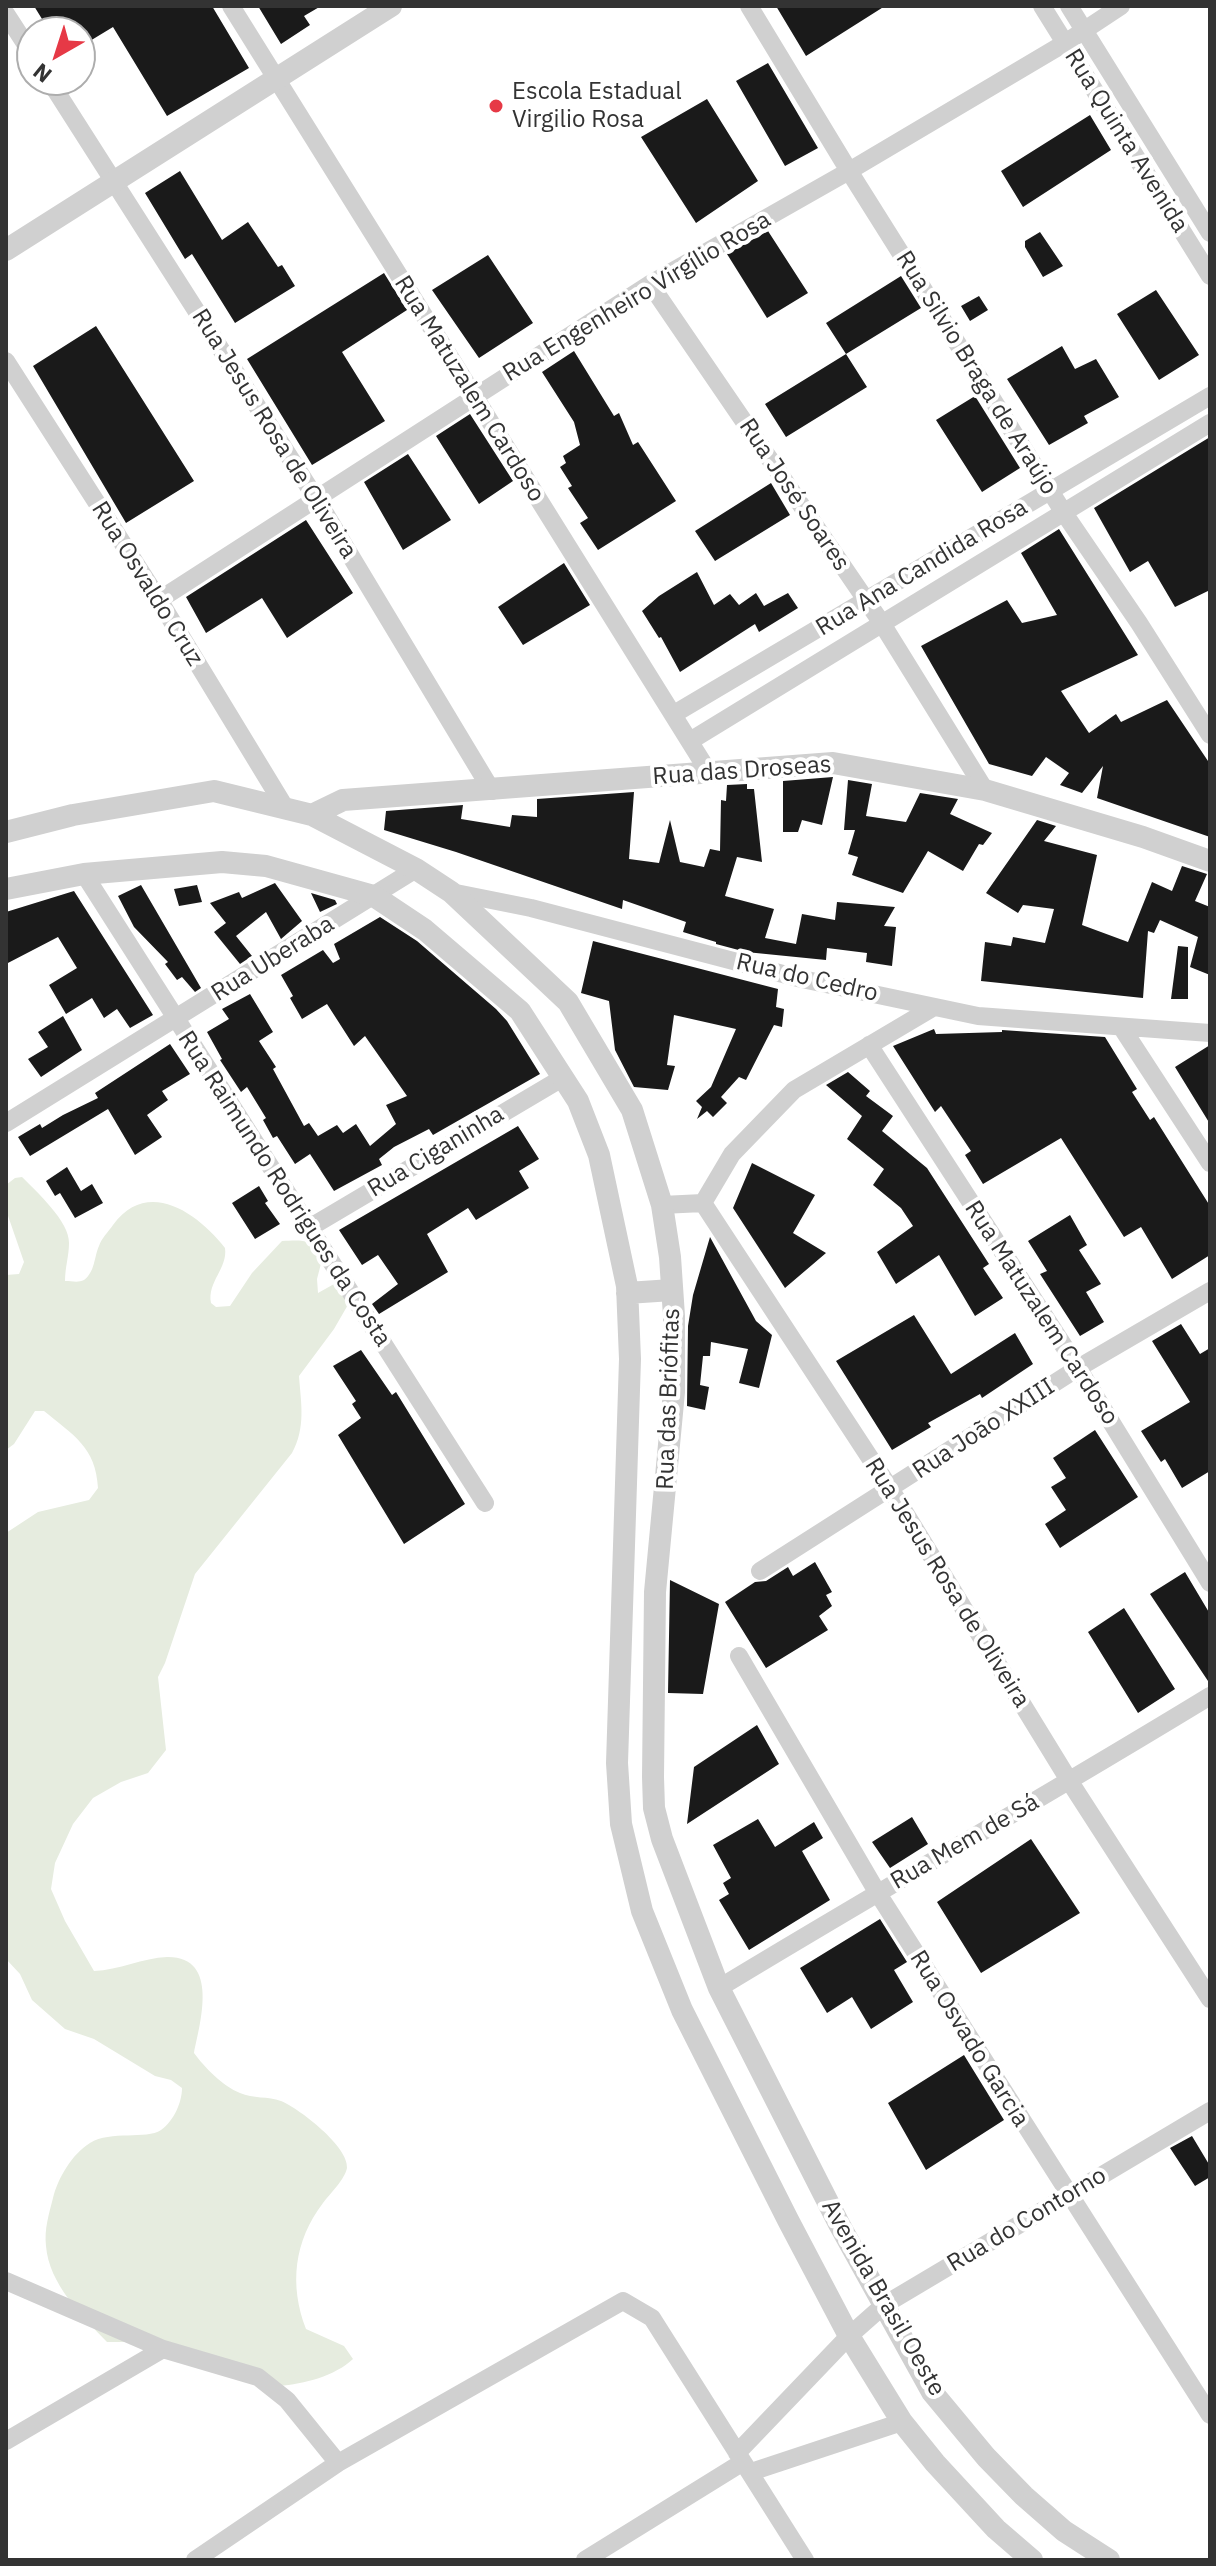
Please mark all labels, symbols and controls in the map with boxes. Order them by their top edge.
north arrow [16,16,96,96]
street label: Rua Quinta Avenida [1058,44,1194,238]
text: N [27,57,57,90]
place label: Escola Estadual Virgilio Rosa [512,78,682,134]
marker: Escola Estadual Virgilio Rosa [487,97,505,115]
street label: Rua Engenheiro Virgílio Rosa [498,206,776,388]
street label: Rua Silvio Braga de Araújo [889,246,1063,500]
street label: Rua Matuzalem Cardoso [388,271,550,507]
street label: Rua Jesus Rosa de Oliveira [185,304,363,564]
street label: Rua José Soares [732,413,856,577]
street label: Rua Ana Candida Rosa [811,493,1033,643]
street label: Rua Osvaldo Cruz [85,497,209,671]
street label: Rua das Droseas [652,750,832,792]
street label: Rua Uberaba [206,910,340,1008]
street label: Rua do Cedro [733,948,881,1008]
street label: Rua Raimundo Rodrigues da Costa [171,1026,397,1352]
street label: Rua Ciganinha [363,1100,509,1204]
street label: Rua Matuzalem Cardoso [958,1196,1124,1430]
street label: Rua das Briófitas [651,1308,687,1490]
street label: Rua João XXIII [908,1372,1060,1486]
street label: Rua Jesus Rosa de Oliveira [858,1453,1036,1713]
street label: Rua Mem de Sá [886,1788,1044,1896]
street label: Rua Osvado Garcia [903,1946,1035,2132]
street label: Rua do Contorno [942,2161,1112,2279]
street label: Avenida Brasil Oeste [815,2195,951,2401]

